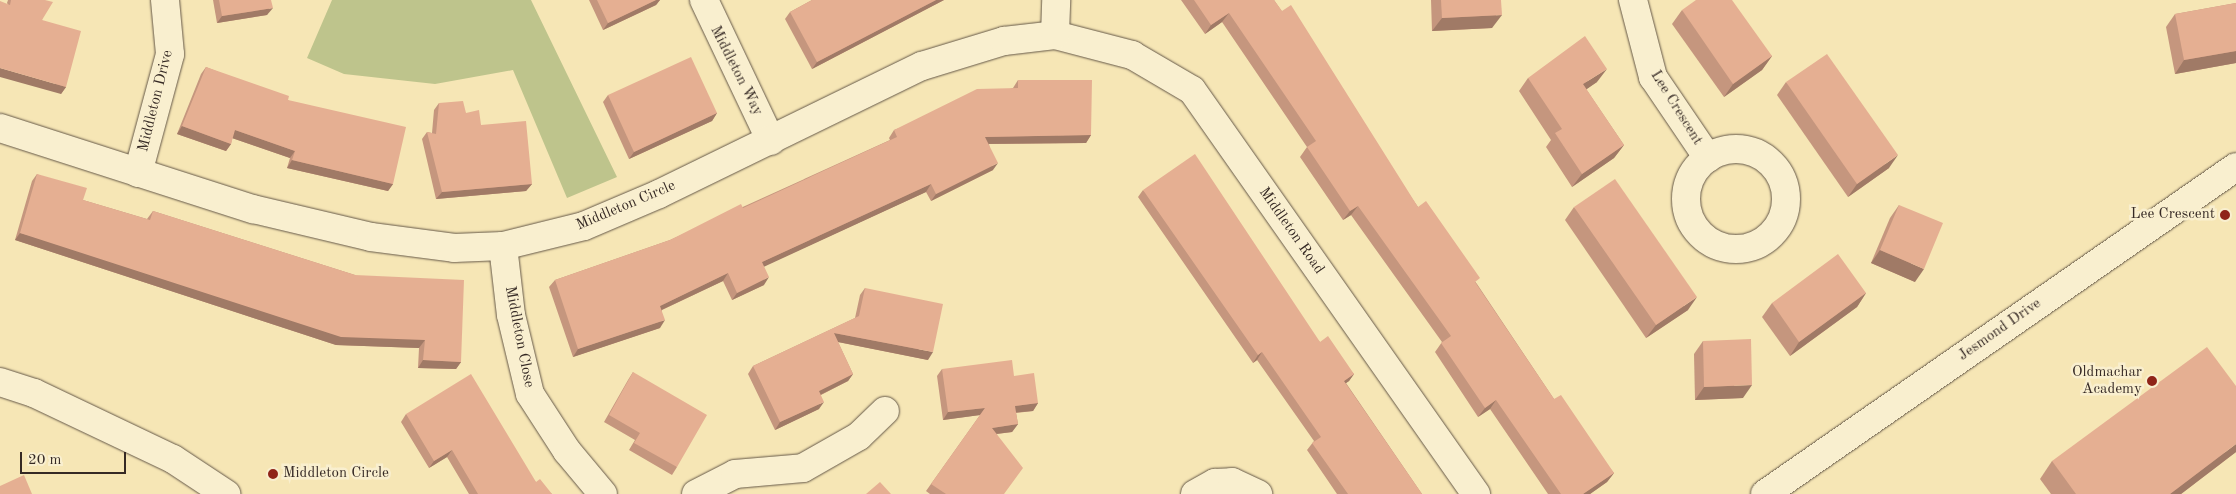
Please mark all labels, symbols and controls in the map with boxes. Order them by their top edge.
street label: Middleton Way [706,23,766,119]
street label: Middleton Drive [135,48,177,154]
street label: Lee Crescent [1646,67,1706,149]
street label: Middleton Circle [574,177,678,235]
street label: Middleton Road [1254,184,1328,278]
place label: Lee Crescent [2131,206,2215,224]
marker: Lee Crescent [2219,209,2231,221]
street label: Middleton Close [500,285,538,389]
street label: Jesmond Drive [1955,295,2045,365]
place label: Oldmachar Academy [2072,363,2142,398]
marker: Oldmachar Academy [2146,375,2158,387]
scale bar [22,442,129,474]
text: 20 m [28,453,62,468]
place label: Middleton Circle [283,465,389,483]
marker: Middleton Circle [267,468,279,480]

